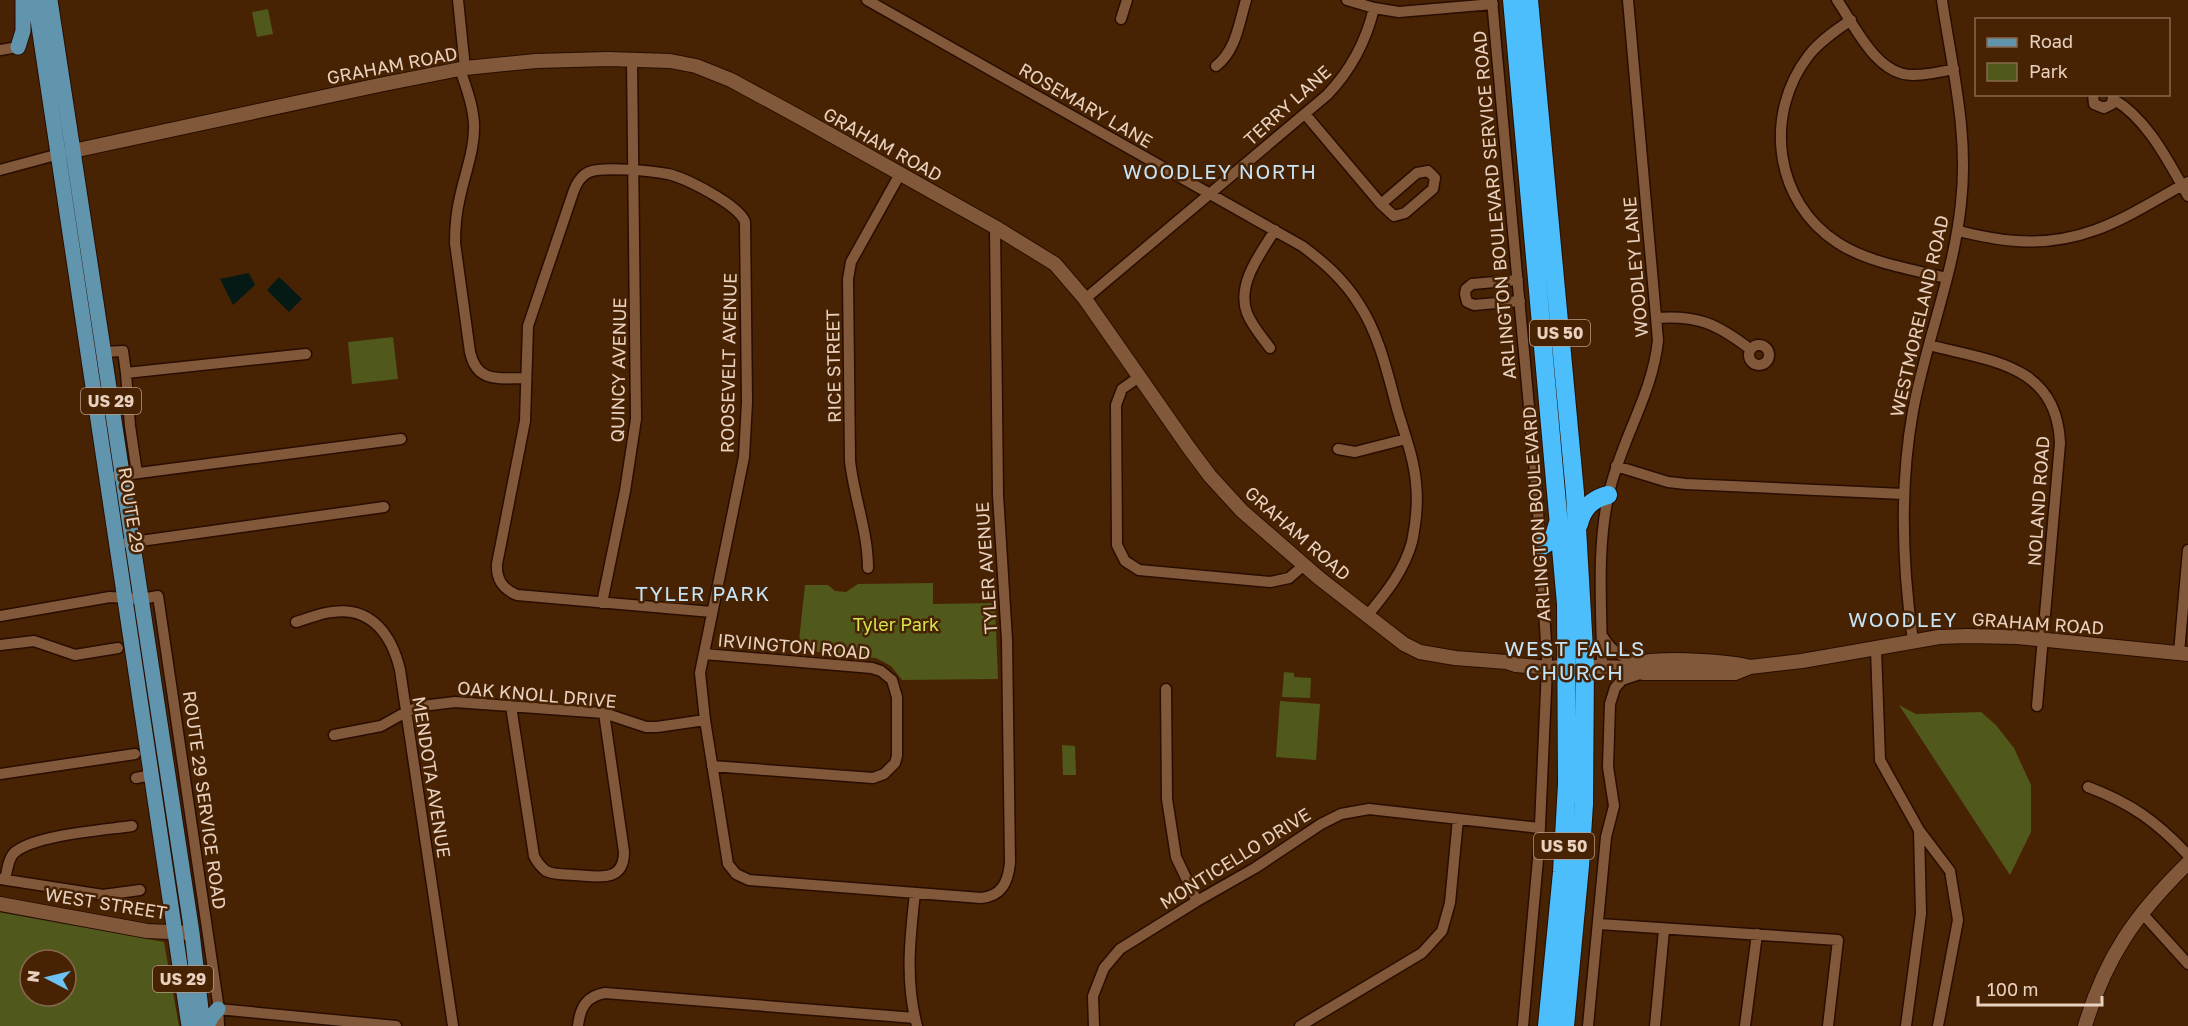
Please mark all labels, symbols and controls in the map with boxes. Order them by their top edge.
legend [1975,18,2170,96]
street label: ARLINGTON BOULEVARD SERVICE ROAD [1468,30,1520,380]
text: Road [2029,30,2073,52]
street label: GRAHAM ROAD [325,42,459,88]
street label: ROSEMARY LANE [1015,58,1157,152]
street label: TERRY LANE [1239,60,1335,150]
text: Park [2029,60,2068,82]
street label: GRAHAM ROAD [820,102,946,186]
district label: WOODLEY NORTH [1123,159,1317,183]
street label: WOODLEY LANE [1618,196,1652,338]
street label: WESTMORELAND ROAD [1885,213,1953,419]
street label: ROOSEVELT AVENUE [715,273,741,453]
street label: QUINCY AVENUE [606,297,630,443]
street label: RICE STREET [821,309,845,423]
road number: US 50 [1530,320,1590,346]
road number: US 29 [81,388,141,414]
street label: ARLINGTON BOULEVARD [1518,406,1554,622]
street label: NOLAND ROAD [2022,435,2054,567]
street label: ROUTE 29 [114,465,150,555]
street label: GRAHAM ROAD [1241,481,1355,585]
street label: TYLER AVENUE [970,501,1002,635]
district label: TYLER PARK [635,581,771,605]
district label: WOODLEY [1848,607,1958,631]
street label: GRAHAM ROAD [1971,607,2105,639]
park label: Tyler Park [853,613,939,635]
street label: IRVINGTON ROAD [717,628,871,664]
district label: WEST FALLS CHURCH [1504,635,1646,685]
street label: OAK KNOLL DRIVE [456,676,618,712]
street label: ROUTE 29 SERVICE ROAD [179,689,231,911]
street label: MENDOTA AVENUE [408,695,456,859]
street label: MONTICELLO DRIVE [1156,803,1314,913]
road number: US 50 [1534,833,1594,859]
street label: WEST STREET [43,882,169,924]
north arrow [18,948,78,1008]
road number: US 29 [153,966,213,992]
text: N [22,969,44,983]
scale bar [1978,969,2102,1007]
text: 100 m [1987,978,2038,1000]

